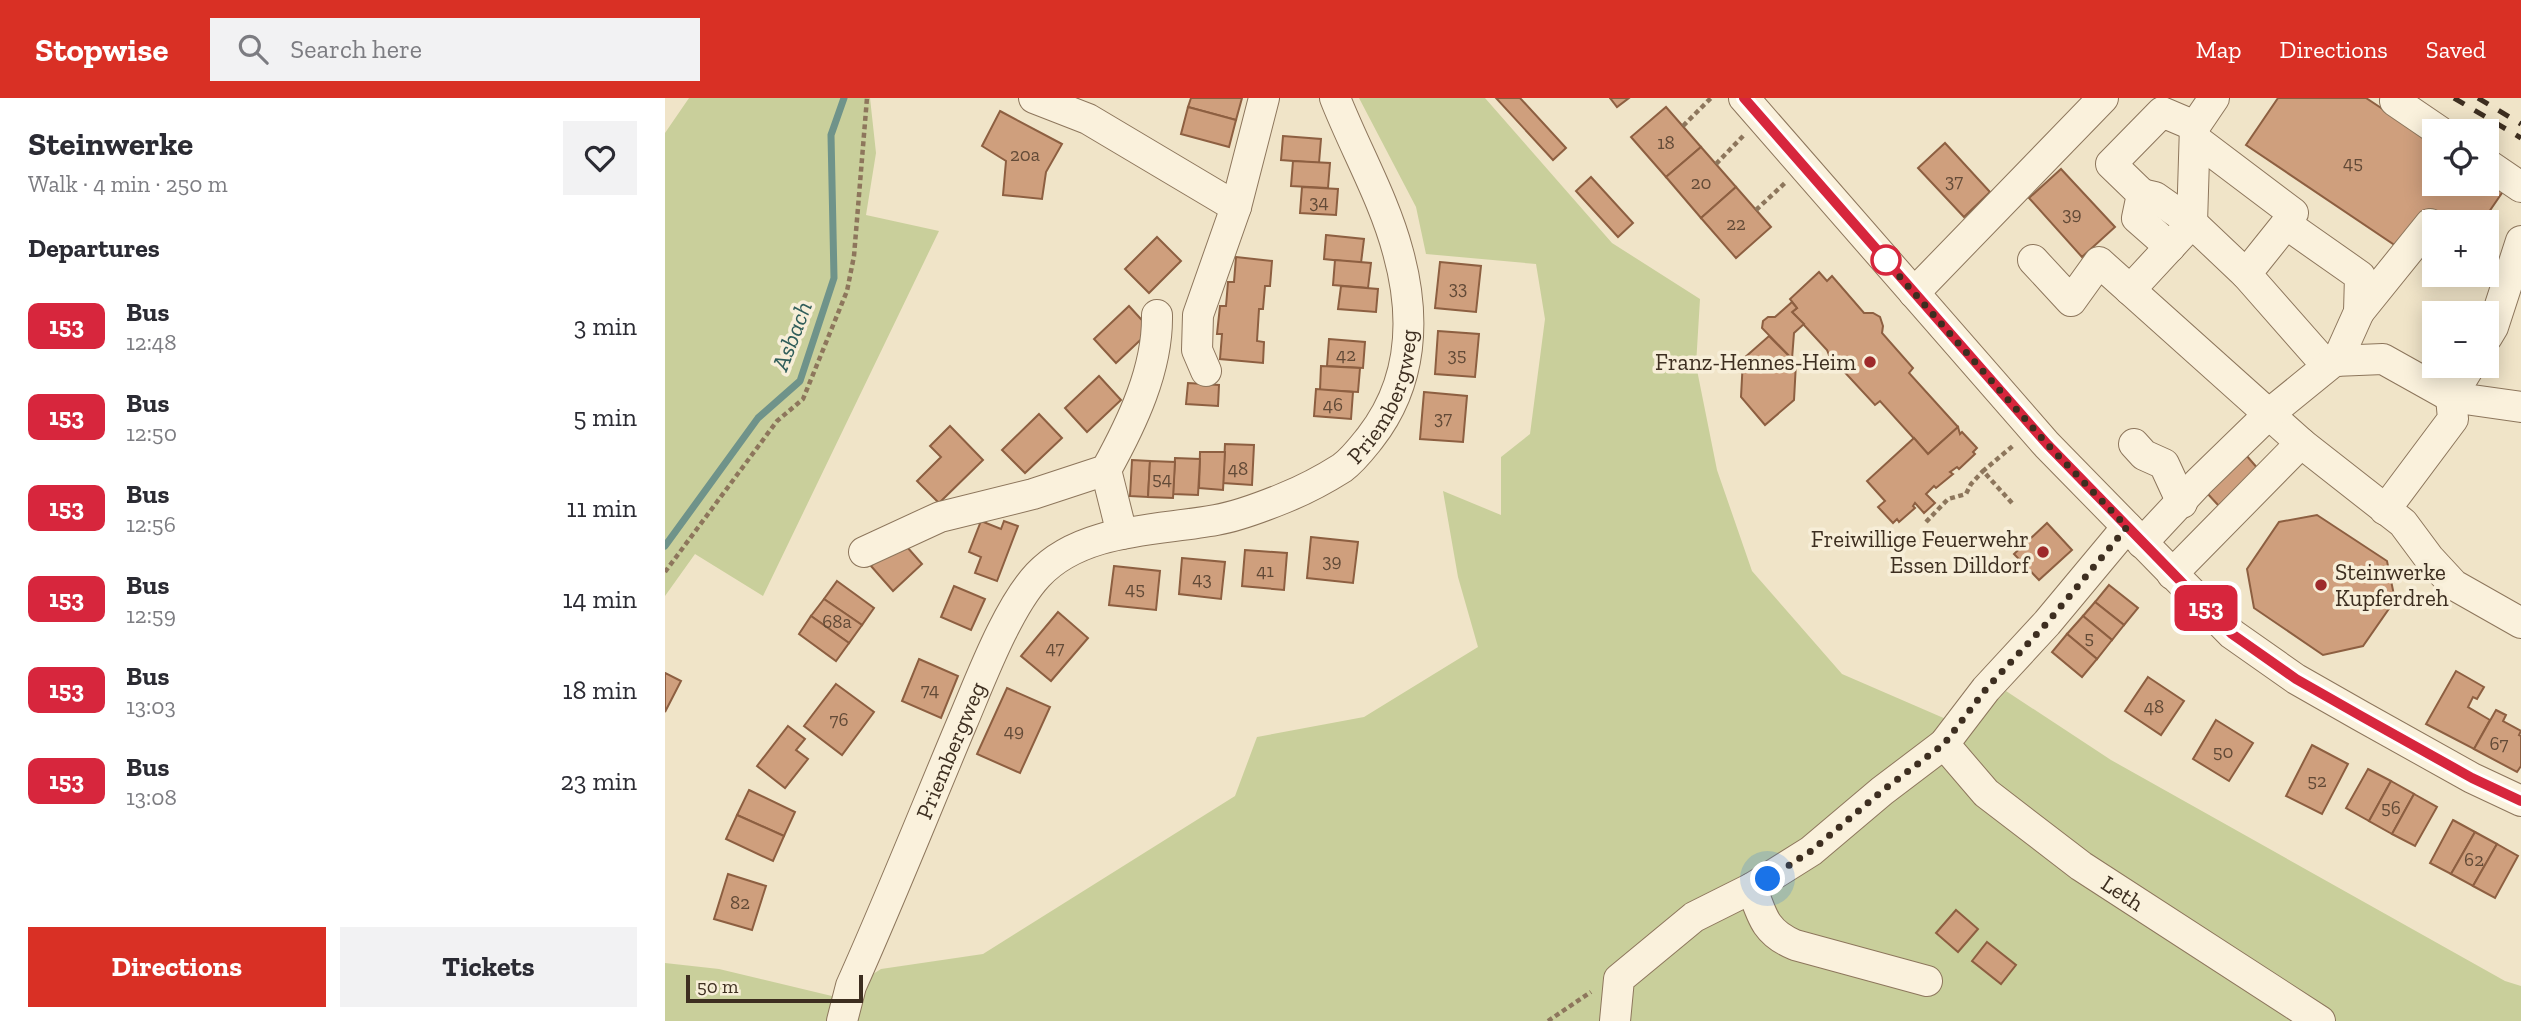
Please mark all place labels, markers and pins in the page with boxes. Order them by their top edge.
unlabelled marker [1871,245,1901,275]
place label: Franz-Hennes-Heim [1655,348,1856,376]
marker: Franz-Hennes-Heim [1862,354,1878,370]
place label: Freiwillige Feuerwehr Essen Dilldorf [1811,525,2031,579]
marker: Freiwillige Feuerwehr Essen Dilldorf [2035,544,2051,560]
place label: Steinwerke Kupferdreh [2335,558,2449,612]
marker: Steinwerke Kupferdreh [2313,577,2329,593]

